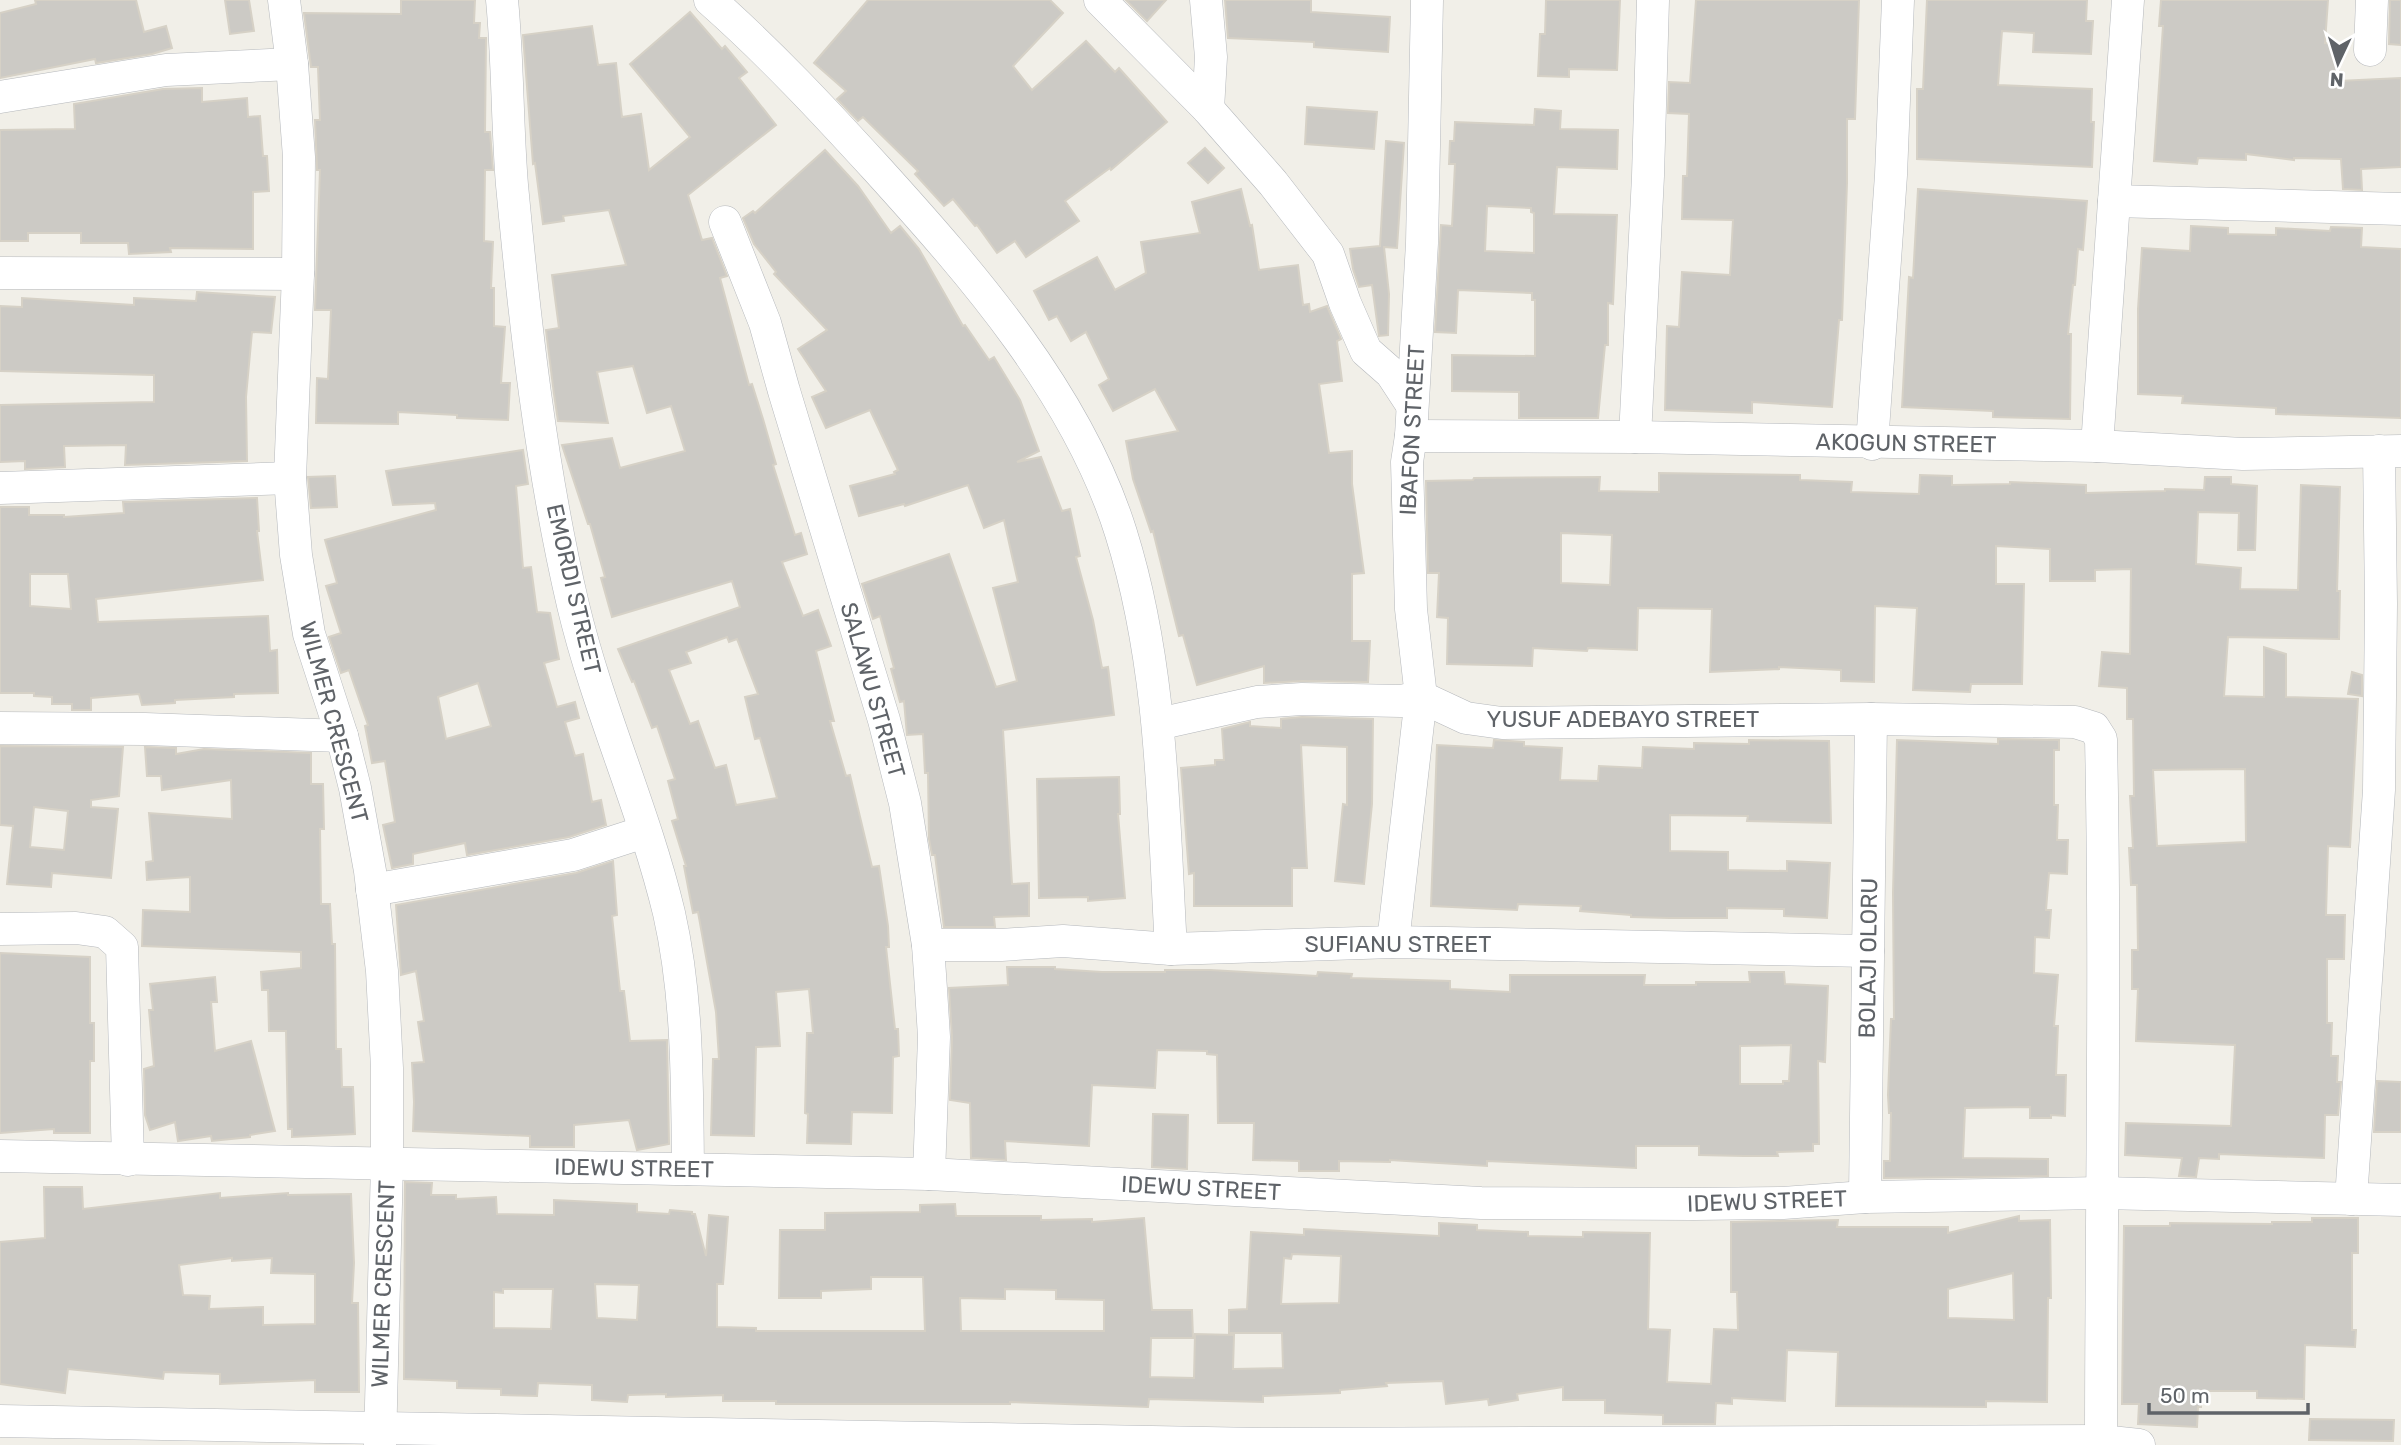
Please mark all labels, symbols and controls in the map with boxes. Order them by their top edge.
north arrow [2303,28,2373,98]
text: N [2329,68,2344,91]
street label: IBAFON STREET [1394,344,1430,516]
street label: AKOGUN STREET [1815,427,1997,459]
street label: EMORDI STREET [541,501,607,677]
street label: SALAWU STREET [835,599,911,781]
street label: WILMER CRESCENT [294,618,374,826]
street label: YUSUF ADEBAYO STREET [1487,705,1759,733]
street label: BOLAJI OLORU [1853,877,1883,1039]
street label: SUFIANU STREET [1305,930,1492,958]
street label: IDEWU STREET [554,1153,714,1183]
street label: IDEWU STREET [1120,1170,1282,1206]
street label: WILMER CRESCENT [365,1180,401,1388]
street label: IDEWU STREET [1687,1184,1847,1218]
scale bar [2149,1372,2308,1416]
text: 50 m [2160,1383,2210,1408]

